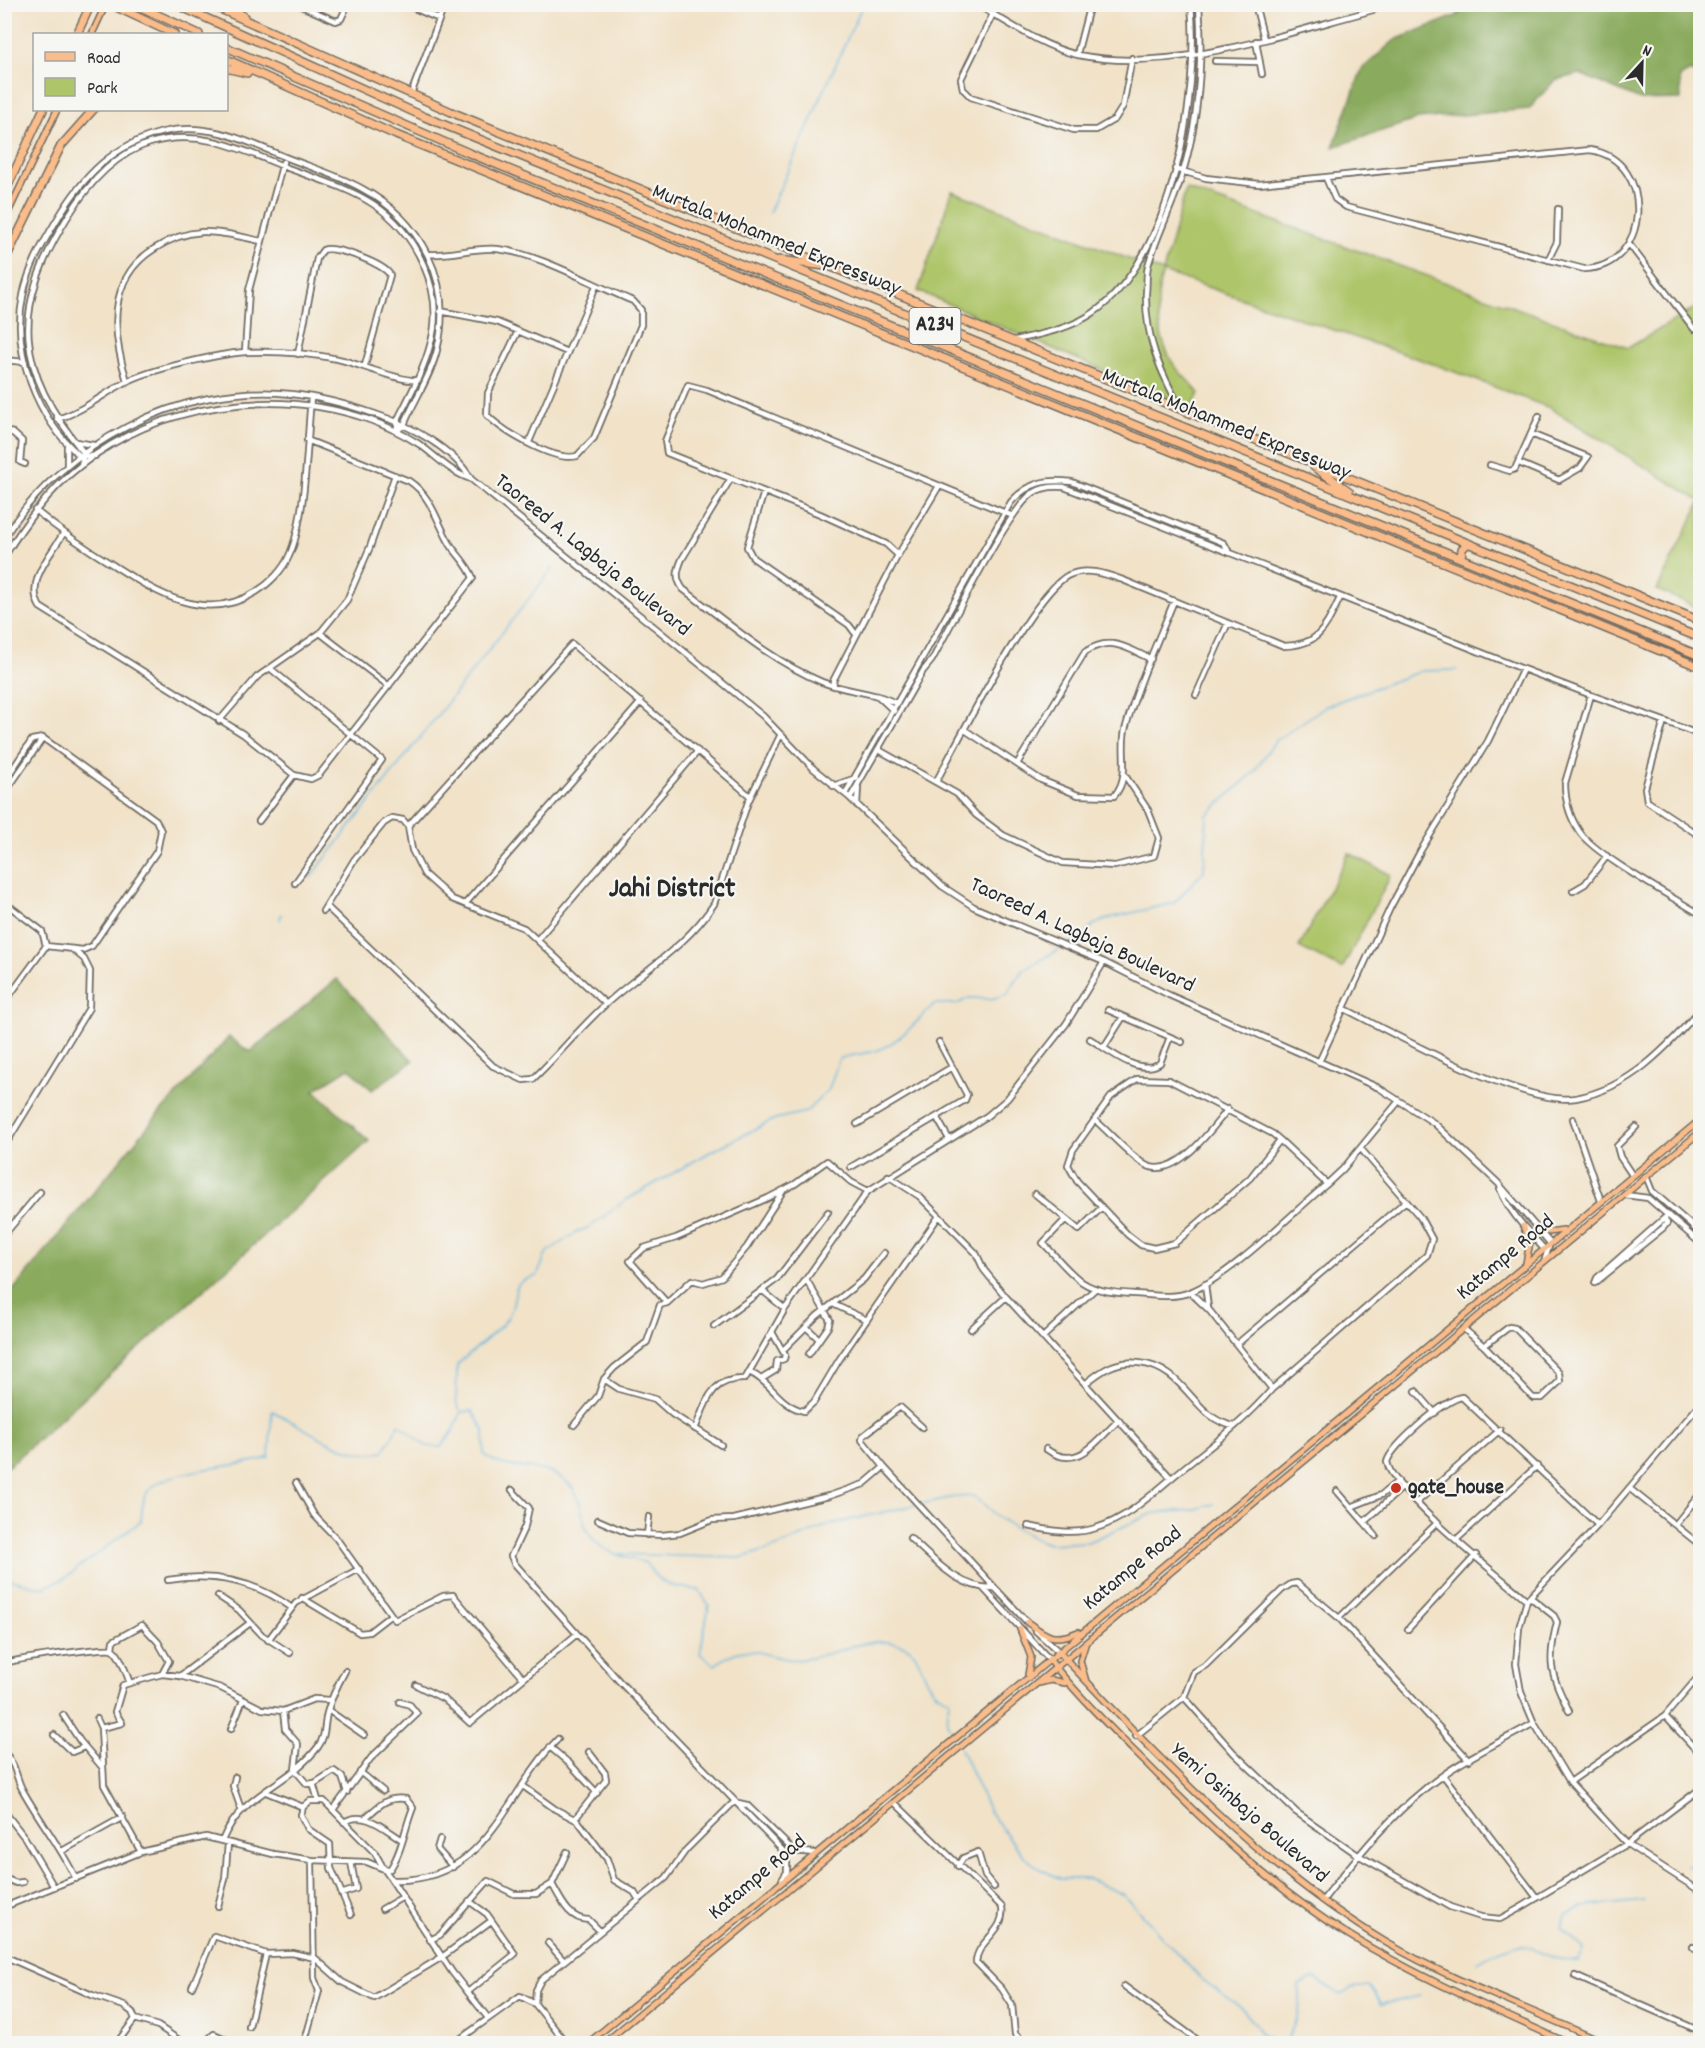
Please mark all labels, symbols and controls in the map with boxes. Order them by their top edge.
legend [33,33,228,111]
north arrow [1612,33,1672,93]
text: N [1639,39,1655,64]
text: Road [87,47,121,72]
text: Park [87,77,118,102]
street label: Murtala Mohammed Expressway [647,177,906,306]
road number: A234 [910,308,960,344]
street label: Murtala Mohammed Expressway [1097,361,1356,490]
street label: Taoreed A. Lagbaja Boulevard [487,467,697,645]
street label: Taoreed A. Lagbaja Boulevard [964,870,1200,1002]
district label: Jahi District [609,871,736,911]
street label: Katampe Road [1450,1208,1562,1308]
place label: gate_house [1408,1473,1504,1504]
marker: gate_house [1389,1481,1403,1495]
street label: Katampe Road [1077,1519,1189,1619]
street label: Yemi Osinbajo Boulevard [1163,1736,1335,1892]
street label: Katampe Road [702,1828,814,1928]

